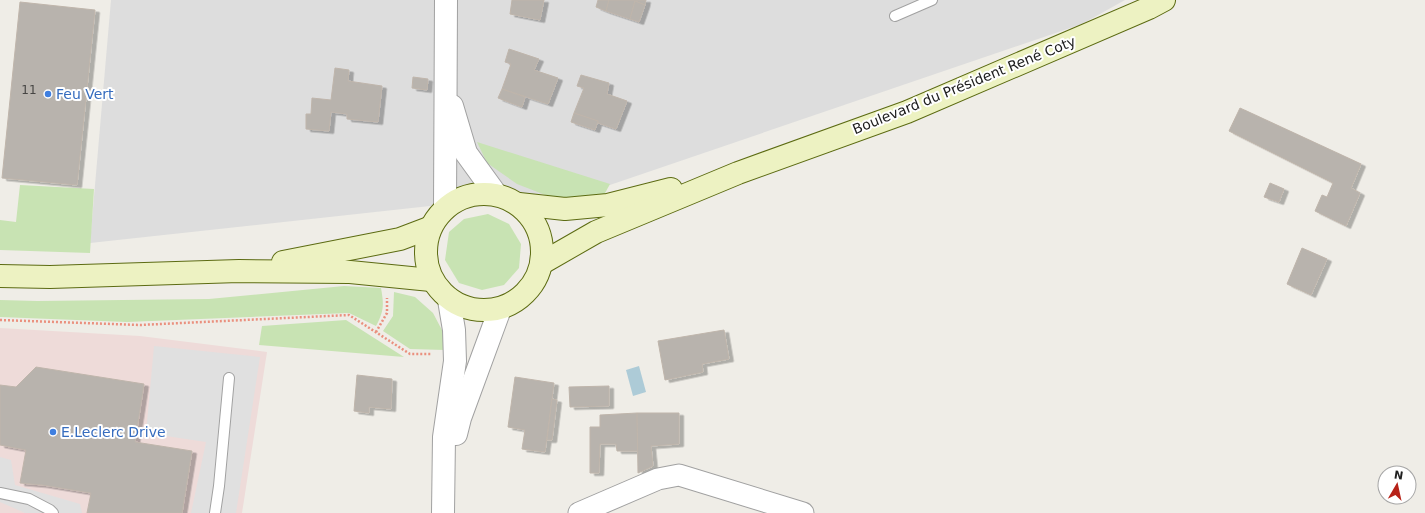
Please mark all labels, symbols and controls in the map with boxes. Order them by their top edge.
street label: Boulevard du Président René Coty [850,33,1078,137]
house number: 11 [21,83,37,97]
place label: Feu Vert [56,86,114,102]
marker: Feu Vert [43,89,53,99]
place label: E.Leclerc Drive [61,424,166,440]
marker: E.Leclerc Drive [48,427,58,437]
north arrow [1377,465,1417,505]
text: N [1393,468,1404,483]

